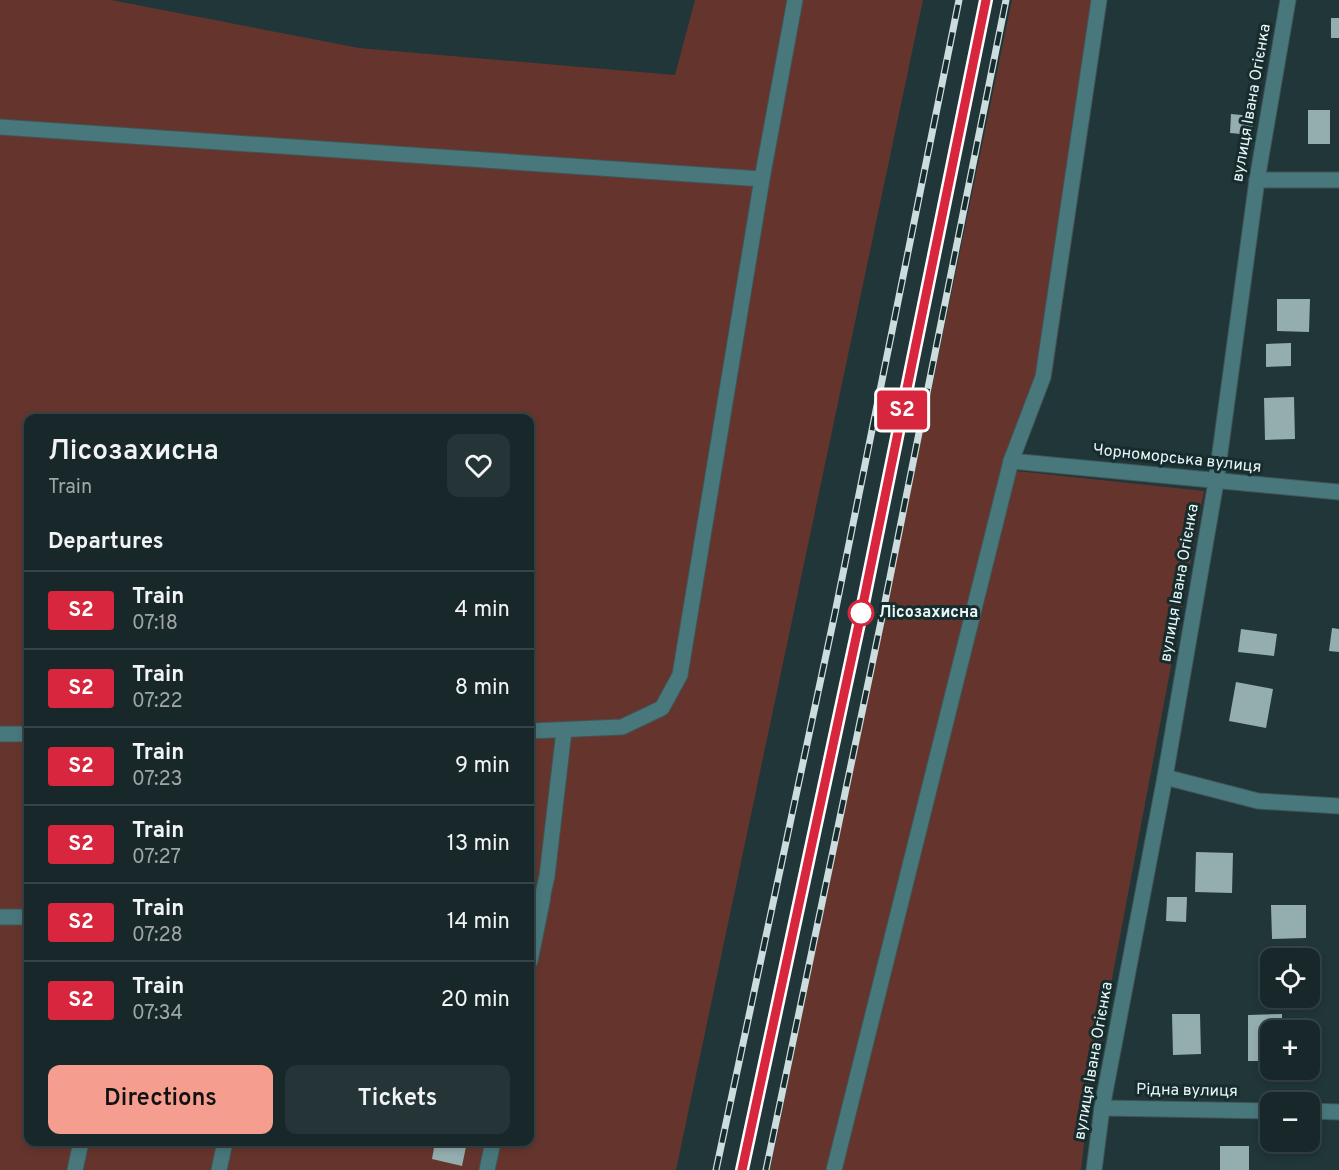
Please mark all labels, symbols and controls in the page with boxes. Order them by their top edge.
street label: вулиця Івана Огієнка [1228,22,1276,184]
line badge: S2 [875,390,929,430]
text: S2 [889,397,915,424]
text: Лісозахисна [48,434,219,470]
button: heart [447,434,510,497]
street label: Чорноморська вулиця [1092,440,1262,478]
text: Train [48,475,92,501]
street label: вулиця Івана Огієнка [1156,502,1204,664]
text: Departures [48,529,164,556]
text: Train [132,584,184,611]
text: S2 [68,597,94,624]
text: 4 min [455,597,510,624]
marker: Лісозахисна [848,600,874,626]
place label: Лісозахисна [879,603,978,623]
text: 07:18 [132,611,178,637]
text: Train [132,662,184,689]
text: S2 [68,675,94,702]
text: 8 min [455,675,510,702]
text: 07:22 [132,689,183,715]
text: Train [132,740,184,767]
text: S2 [68,753,94,780]
text: 9 min [455,753,510,780]
text: 07:23 [132,767,183,793]
text: Train [132,818,184,845]
text: S2 [68,831,94,858]
text: 13 min [447,831,510,858]
text: 07:27 [132,845,181,871]
text: Train [132,896,184,923]
text: S2 [68,909,94,936]
text: 14 min [447,909,510,936]
text: 07:28 [132,923,183,949]
map controls [1260,948,1320,1152]
button: locate [1260,948,1320,1008]
text: Train [132,974,184,1001]
street label: вулиця Івана Огієнка [1070,980,1118,1142]
text: S2 [68,987,94,1014]
text: 20 min [441,987,510,1014]
text: 07:34 [132,1001,183,1027]
button: + [1260,1020,1320,1080]
button: Directions [48,1065,273,1134]
button: Tickets [285,1065,510,1134]
street label: Рідна вулиця [1136,1080,1238,1102]
button: − [1260,1092,1320,1152]

